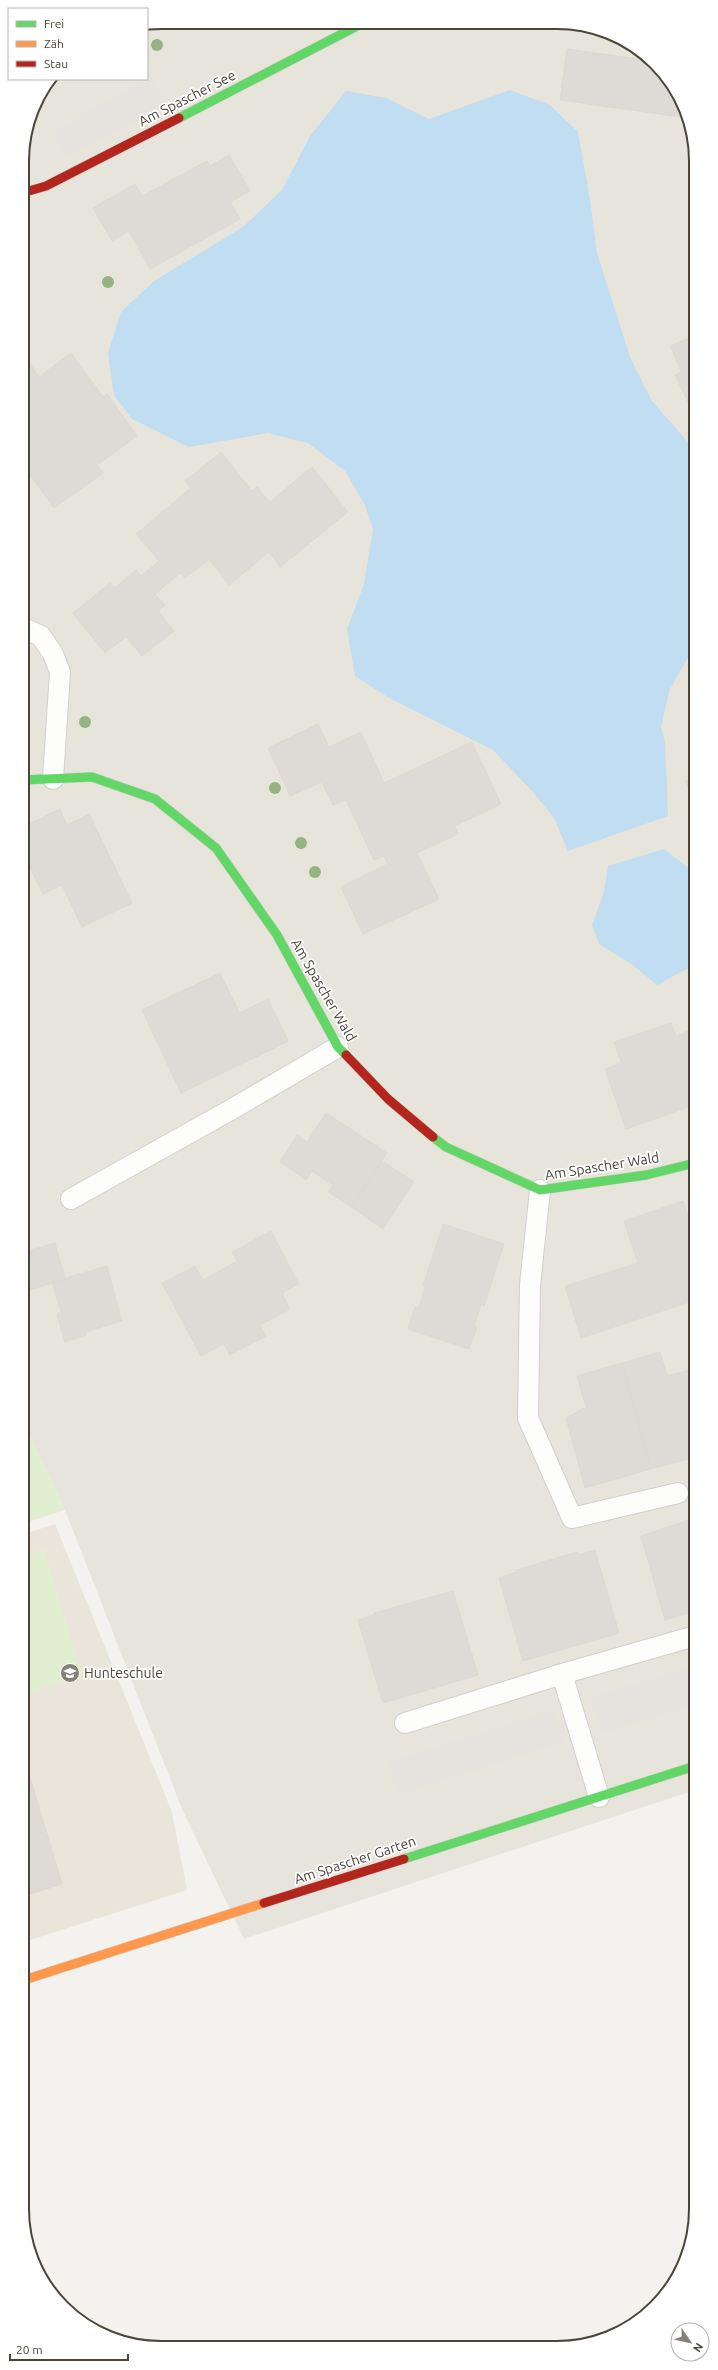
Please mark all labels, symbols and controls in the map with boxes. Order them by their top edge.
legend [8,8,148,80]
text: Frei [44,17,64,30]
text: Zäh [44,37,64,50]
text: Stau [44,57,68,70]
street label: Am Spascher See [136,67,238,129]
street label: Am Spascher Wald [288,936,360,1044]
street label: Am Spascher Wald [544,1149,660,1183]
school or university icon: Hunteschule [59,1662,81,1684]
place label: Hunteschule [84,1665,163,1681]
street label: Am Spascher Garten [292,1833,418,1887]
north arrow [670,2322,710,2362]
scale bar [10,2336,128,2362]
text: N [691,2341,706,2354]
text: 20 m [16,2343,43,2356]

